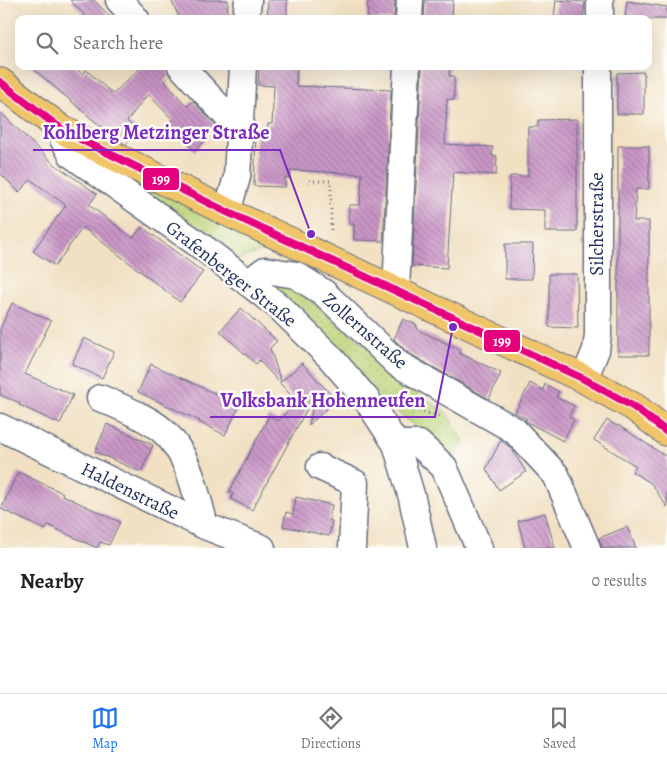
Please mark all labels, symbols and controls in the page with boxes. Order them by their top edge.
search box [15,15,652,70]
icon: search [33,29,61,57]
text: Search here [73,30,163,56]
callout: Kohlberg Metzinger Straße [33,115,280,150]
text: Kohlberg Metzinger Straße [42,119,270,146]
line badge: 199 [142,167,180,191]
text: 199 [152,170,171,189]
street label: Silcherstraße [584,172,610,276]
street label: Grafenberger Straße [160,215,302,333]
street label: Zollernstraße [317,287,413,375]
line badge: 199 [483,329,521,353]
text: 199 [493,332,512,351]
callout: Volksbank Hohenneufen [210,382,435,417]
text: Volksbank Hohenneufen [220,387,425,414]
street label: Haldenstraße [77,456,183,526]
text: Nearby [20,567,83,595]
text: 0 results [591,570,647,592]
tab: Map [91,704,119,753]
tab: Directions [301,704,361,753]
tab: Saved [543,704,576,753]

